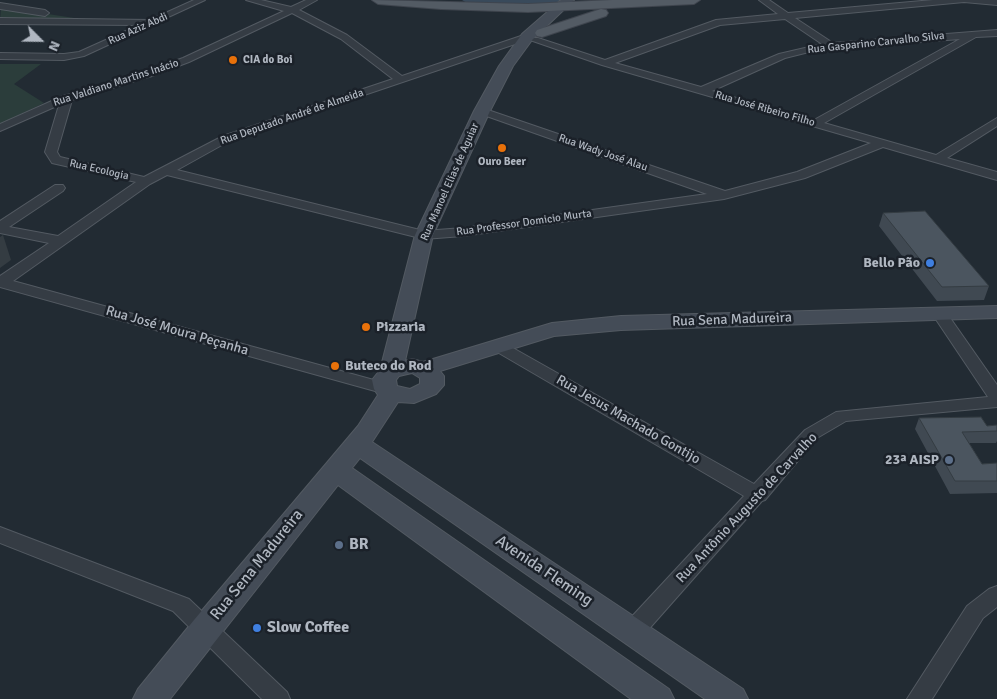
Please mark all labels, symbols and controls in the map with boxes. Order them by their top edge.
street label: Rua Aziz Abdi [106,10,170,48]
north arrow [15,15,65,65]
street label: Rua Gasparino Carvalho Silva [807,29,945,57]
text: N [45,38,64,54]
place label: CIA do Boi [243,53,292,67]
marker: CIA do Boi [227,54,239,66]
street label: Rua Valdiano Martins Inácio [52,56,180,110]
street label: Rua Deputado André de Almeida [219,86,365,148]
street label: Rua José Ribeiro Filho [714,88,816,130]
street label: Rua Manoel Elias de Aguiar [418,121,482,243]
street label: Rua Wady José Alau [557,132,649,174]
marker: Ouro Beer [496,142,508,154]
place label: Ouro Beer [478,155,526,169]
street label: Rua Ecologia [68,157,130,183]
street label: Rua Professor Domicio Murta [456,207,592,239]
place label: Bello Pão [863,255,920,271]
marker: Bello Pão [924,257,936,269]
street label: Rua José Moura Peçanha [104,303,250,359]
street label: Rua Sena Madureira [672,310,792,330]
place label: Pizzaria [376,319,425,335]
marker: Pizzaria [360,321,372,333]
place label: Buteco do Rod [345,358,431,374]
marker: Buteco do Rod [329,360,341,372]
street label: Rua Jesus Machado Gontijo [553,372,703,468]
street label: Rua Antônio Augusto de Carvalho [673,429,821,587]
place label: 23ª AISP [885,452,939,468]
marker: 23ª AISP [943,454,955,466]
street label: Rua Sena Madureira [206,506,308,624]
street label: Avenida Fleming [492,531,596,611]
place label: BR [349,535,369,555]
marker: BR [333,539,345,551]
place label: Slow Coffee [267,618,349,638]
marker: Slow Coffee [251,622,263,634]

